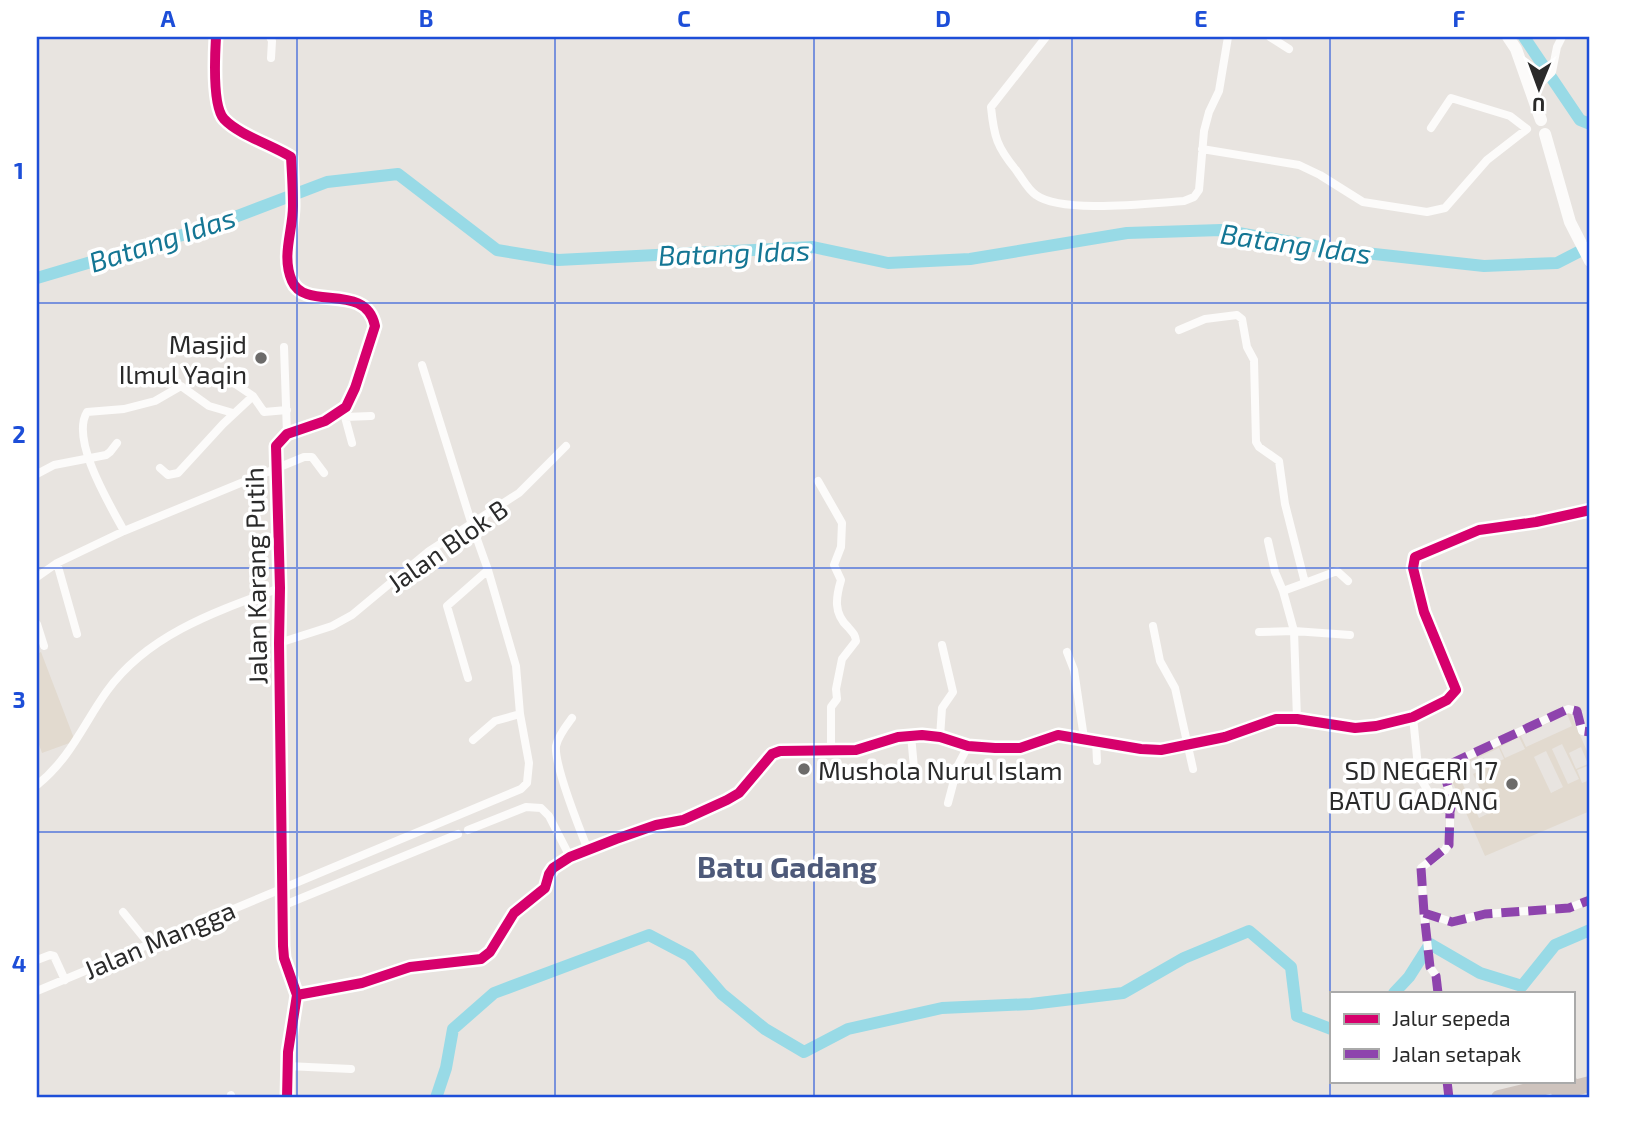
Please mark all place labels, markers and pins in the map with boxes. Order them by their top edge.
place label: Masjid Ilmul Yaqin [119,328,247,389]
marker: Masjid Ilmul Yaqin [253,350,269,366]
place label: Mushola Nurul Islam [818,754,1063,785]
place label: SD NEGERI 17 BATU GADANG [1329,754,1498,815]
marker: Mushola Nurul Islam [796,761,812,777]
marker: SD NEGERI 17 BATU GADANG [1504,776,1520,792]

